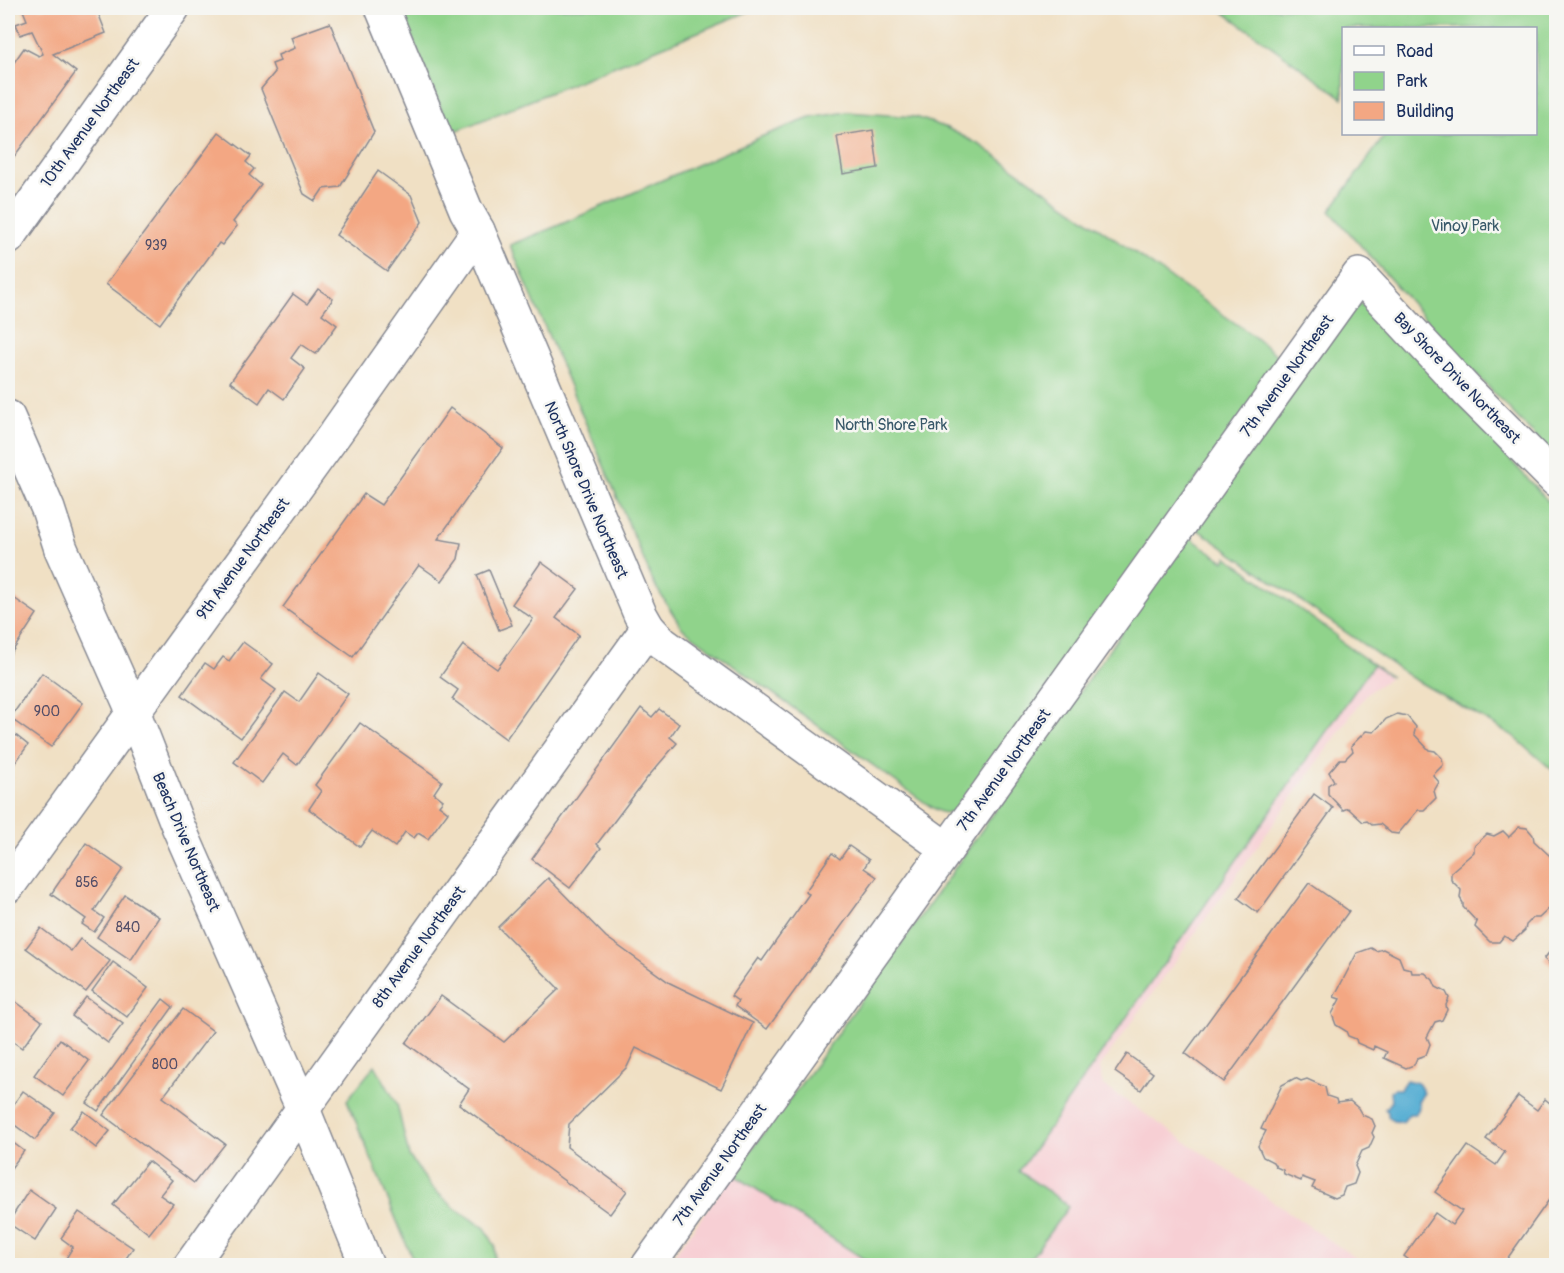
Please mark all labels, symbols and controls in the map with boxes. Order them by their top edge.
legend [1342,27,1537,135]
text: Road [1396,40,1433,63]
street label: 10th Avenue Northeast [36,54,144,192]
text: Park [1396,70,1428,93]
text: Building [1396,100,1454,123]
park label: Vinoy Park [1431,216,1500,236]
house number: 939 [145,237,167,254]
street label: Bay Shore Drive Northeast [1389,308,1525,448]
street label: 7th Avenue Northeast [1236,310,1338,441]
street label: North Shore Drive Northeast [540,398,633,582]
park label: North Shore Park [835,415,948,435]
street label: 9th Avenue Northeast [192,493,294,624]
house number: 900 [34,703,60,720]
street label: 7th Avenue Northeast [953,704,1055,835]
street label: Beach Drive Northeast [148,769,225,915]
house number: 856 [76,874,98,891]
street label: 8th Avenue Northeast [368,882,470,1012]
house number: 840 [116,919,140,936]
house number: 800 [152,1056,178,1073]
street label: 7th Avenue Northeast [669,1099,771,1230]

